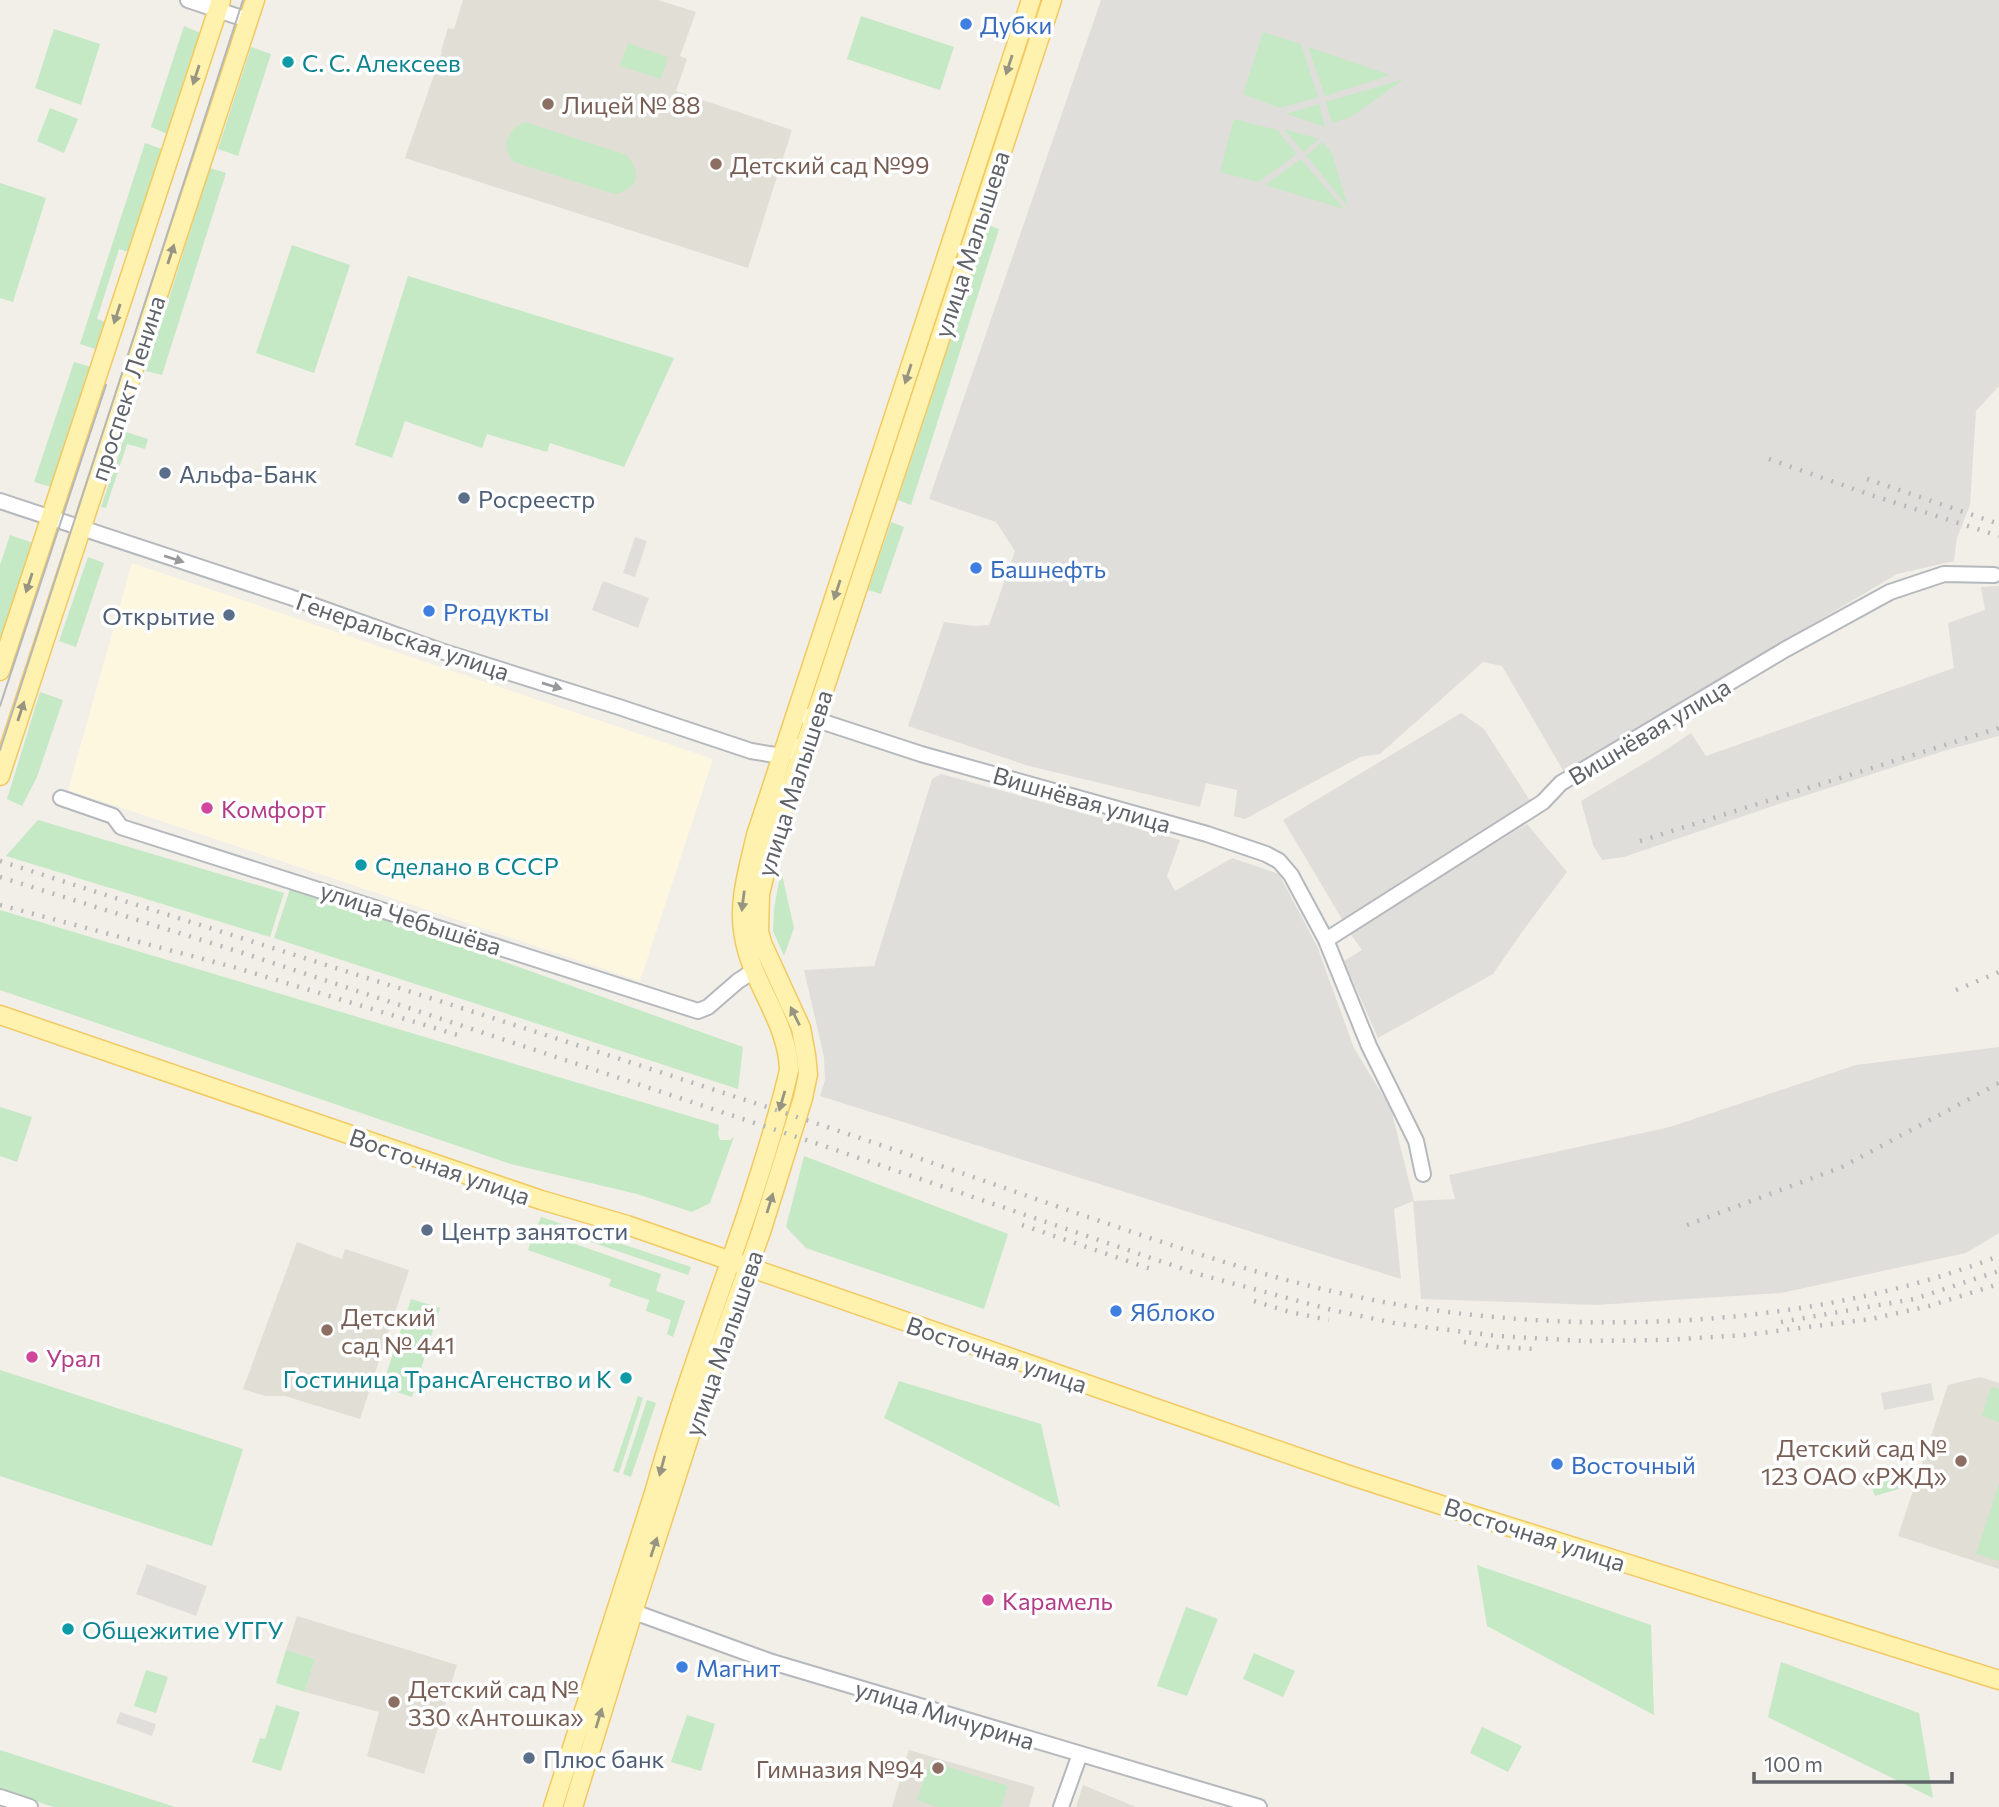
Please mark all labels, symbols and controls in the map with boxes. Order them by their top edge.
place label: Дубки [980,10,1052,39]
marker: Дубки [958,16,974,32]
place label: С. С. Алексеев [302,48,461,77]
marker: С. С. Алексеев [280,54,296,70]
one-way arrow [1003,54,1014,75]
one-way arrow [190,64,201,85]
place label: Лицей № 88 [562,90,701,119]
marker: Лицей № 88 [540,96,556,112]
street label: улица Малышева [927,147,1015,341]
place label: Детский сад №99 [730,150,930,179]
marker: Детский сад №99 [708,156,724,172]
one-way arrow [166,244,177,265]
street label: проспект Ленина [83,292,171,484]
one-way arrow [111,304,122,325]
one-way arrow [902,364,913,385]
place label: Альфа-Банк [179,459,317,488]
marker: Альфа-Банк [157,465,173,481]
place label: Росреестр [478,484,595,513]
marker: Росреестр [456,490,472,506]
one-way arrow [164,554,185,565]
place label: Башнефть [990,554,1106,583]
marker: Башнефть [968,560,984,576]
one-way arrow [23,573,34,594]
one-way arrow [831,580,841,601]
street label: Генеральская улица [293,586,513,686]
place label: Proдукты [443,597,549,626]
place label: Открытие [102,601,215,630]
marker: Proдукты [421,603,437,619]
marker: Открытие [221,607,237,623]
street label: Вишнёвая улица [1563,671,1735,791]
one-way arrow [542,681,563,692]
street label: улица Малышева [750,686,838,880]
one-way arrow [17,700,27,721]
street label: Вишнёвая улица [990,760,1174,838]
place label: Комфорт [221,794,326,823]
marker: Комфорт [199,800,215,816]
place label: Сделано в СССР [375,851,559,880]
marker: Сделано в СССР [353,857,369,873]
street label: улица Чебышёва [317,875,505,961]
one-way arrow [738,891,749,913]
one-way arrow [790,1006,801,1026]
one-way arrow [776,1091,786,1112]
street label: Восточная улица [346,1122,534,1210]
one-way arrow [766,1192,776,1213]
place label: Центр занятости [441,1216,628,1245]
marker: Центр занятости [419,1222,435,1238]
street label: улица Малышева [678,1246,768,1440]
place label: Яблоко [1130,1297,1215,1326]
place label: Детский сад № 441 [341,1302,455,1359]
marker: Яблоко [1108,1303,1124,1319]
street label: Восточная улица [903,1310,1091,1398]
marker: Детский сад № 441 [319,1322,335,1338]
place label: Урал [46,1343,101,1372]
marker: Урал [24,1349,40,1365]
place label: Гостиница ТрансАгенство и К [283,1364,612,1393]
marker: Гостиница ТрансАгенство и К [618,1370,634,1386]
place label: Детский сад № 123 ОАО «РЖД» [1761,1433,1947,1490]
place label: Восточный [1571,1450,1696,1479]
marker: Детский сад № 123 ОАО «РЖД» [1953,1453,1969,1469]
one-way arrow [656,1455,666,1476]
marker: Восточный [1549,1456,1565,1472]
street label: Восточная улица [1441,1491,1629,1577]
one-way arrow [649,1536,660,1557]
place label: Карамель [1002,1586,1113,1615]
marker: Карамель [980,1592,996,1608]
place label: Общежитие УГГУ [82,1615,284,1644]
marker: Общежитие УГГУ [60,1621,76,1637]
place label: Магнит [696,1653,780,1682]
marker: Магнит [674,1659,690,1675]
street label: улица Мичурина [852,1673,1038,1755]
place label: Детский сад № 330 «Антошка» [408,1674,584,1731]
marker: Детский сад № 330 «Антошка» [386,1694,402,1710]
one-way arrow [595,1707,605,1728]
scale bar [1754,1741,1952,1785]
place label: Плюс банк [543,1744,665,1773]
marker: Плюс банк [521,1750,537,1766]
text: 100 m [1764,1751,1823,1776]
place label: Гимназия №94 [756,1754,924,1783]
marker: Гимназия №94 [930,1760,946,1776]

